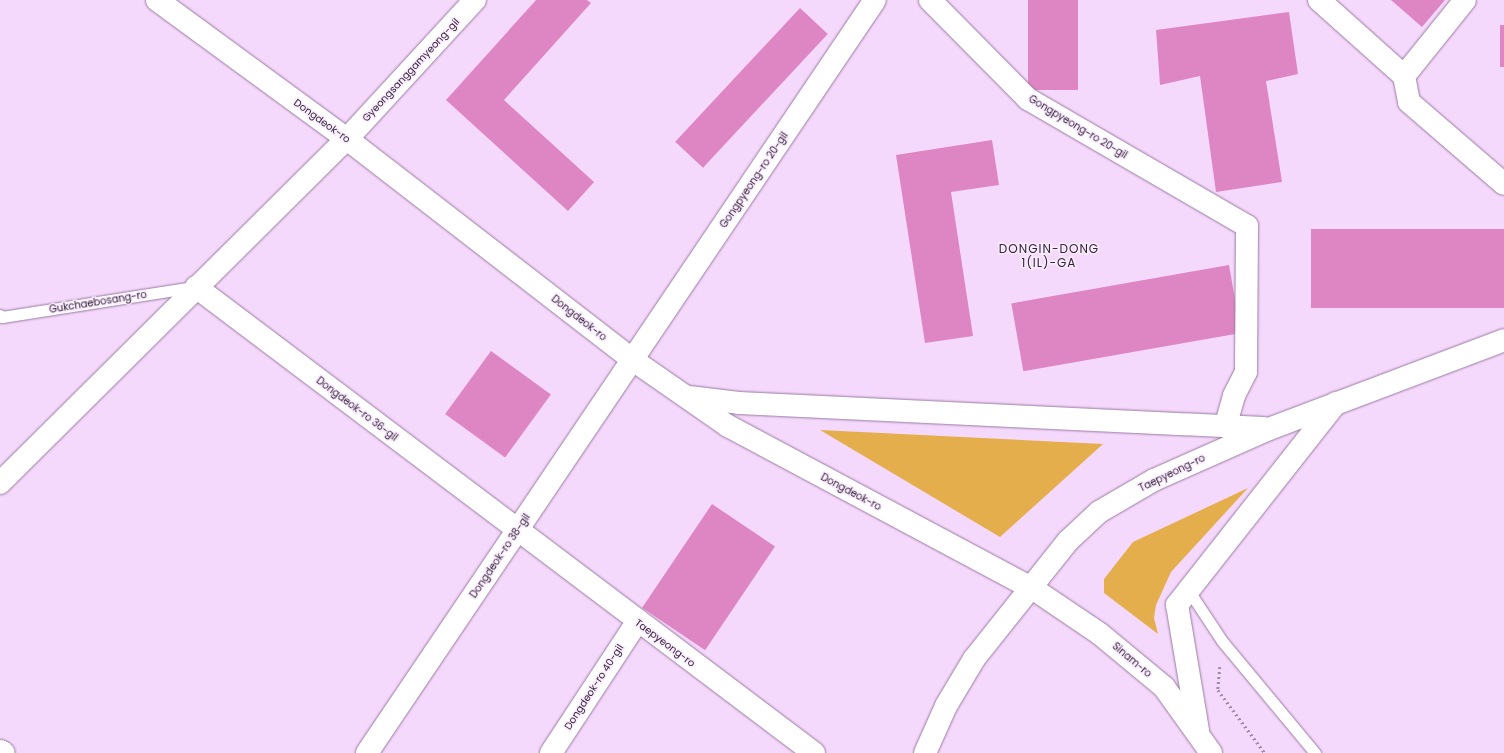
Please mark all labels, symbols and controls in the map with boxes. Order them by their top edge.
street label: Gyeongsanggamyeong-gil [360,16,462,124]
street label: Gongpyeong-ro 20-gil [1026,93,1130,161]
street label: Dongdeok-ro [291,97,353,145]
street label: Gongpyeong-ro 20-gil [717,130,791,230]
district label: DONGIN-DONG 1(IL)-GA [999,242,1099,270]
street label: Gukchaebosang-ro [48,288,148,316]
street label: Dongdeok-ro [549,293,609,343]
street label: Dongdeok-ro 36-gil [314,374,400,444]
street label: Taepyeong-ro [1137,452,1207,494]
street label: Dongdeok-ro [819,471,883,513]
street label: Dongdeok-ro 38-gil [467,512,533,600]
street label: Taepyeong-ro [633,616,697,670]
street label: Sinam-ro [1110,640,1154,680]
street label: Dongdeok-ro 40-gil [562,642,626,732]

